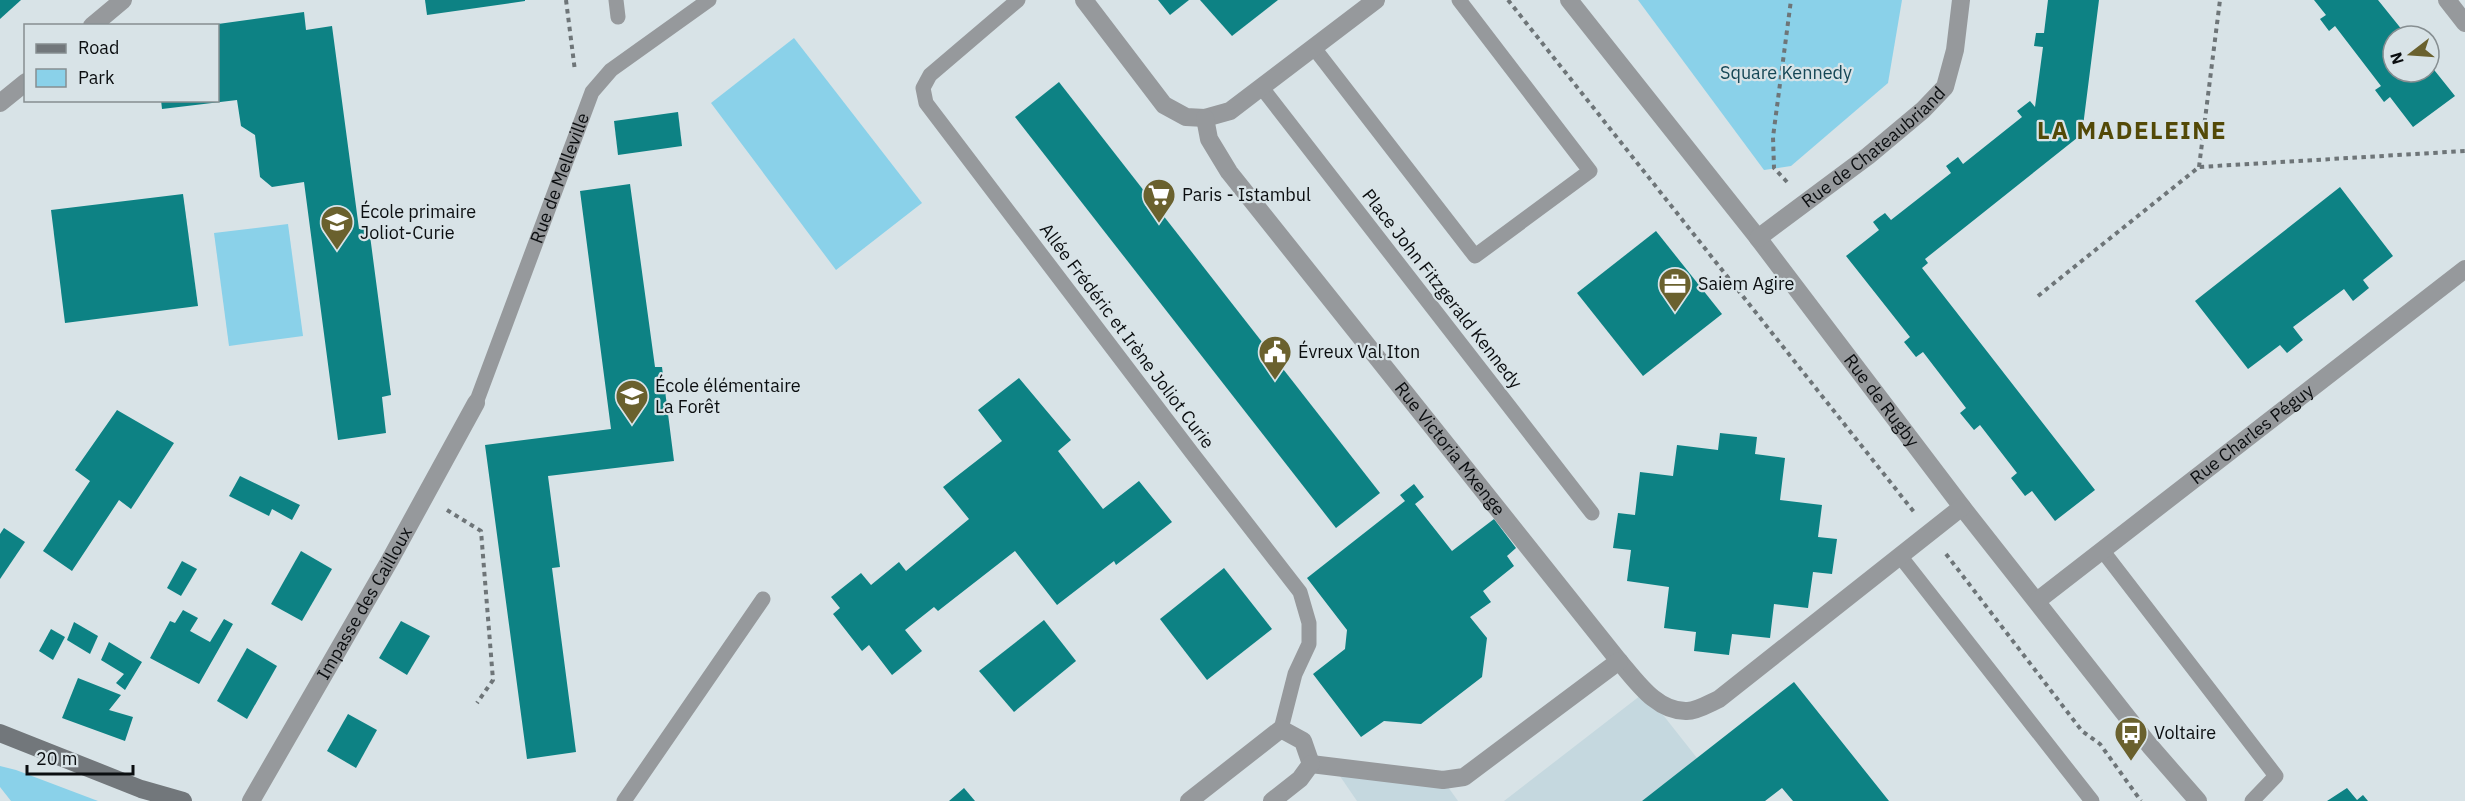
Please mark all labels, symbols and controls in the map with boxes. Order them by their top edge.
legend [24,24,219,102]
north arrow [2381,24,2441,84]
text: Road [78,36,119,59]
text: N [2385,50,2408,67]
park label: Square Kennedy [1720,61,1852,84]
text: Park [78,66,115,89]
street label: Rue de Chateaubriand [1797,82,1950,213]
street label: Rue de Melleville [525,109,594,246]
district label: LA MADELEINE [2037,114,2227,146]
supermarket icon: Paris - Istambul [1141,177,1177,224]
place label: Paris - Istambul [1182,183,1311,206]
street label: Place John Fitzgerald Kennedy [1357,184,1528,393]
place label: École primaire Joliot-Curie [360,200,476,244]
school or university icon: École primaire Joliot-Curie [319,204,355,251]
street label: Allée Frédéric et Irène Joliot Curie [1035,218,1220,453]
office icon: Saiem Agire [1657,266,1693,313]
place label: Saiem Agire [1698,272,1794,295]
public building icon: Évreux Val Iton [1257,334,1293,381]
place label: Évreux Val Iton [1298,340,1420,363]
street label: Rue de Rugby [1839,349,1924,452]
place label: École élémentaire La Forêt [655,374,801,418]
street label: Rue Victoria Mxenge [1390,377,1511,520]
school or university icon: École élémentaire La Forêt [614,378,650,425]
street label: Rue Charles Péguy [2185,379,2318,489]
street label: Impasse des Cailloux [311,523,417,684]
bus stop icon: Voltaire [2113,715,2149,762]
place label: Voltaire [2154,721,2216,744]
scale bar [27,738,134,776]
text: 20 m [36,747,78,770]

